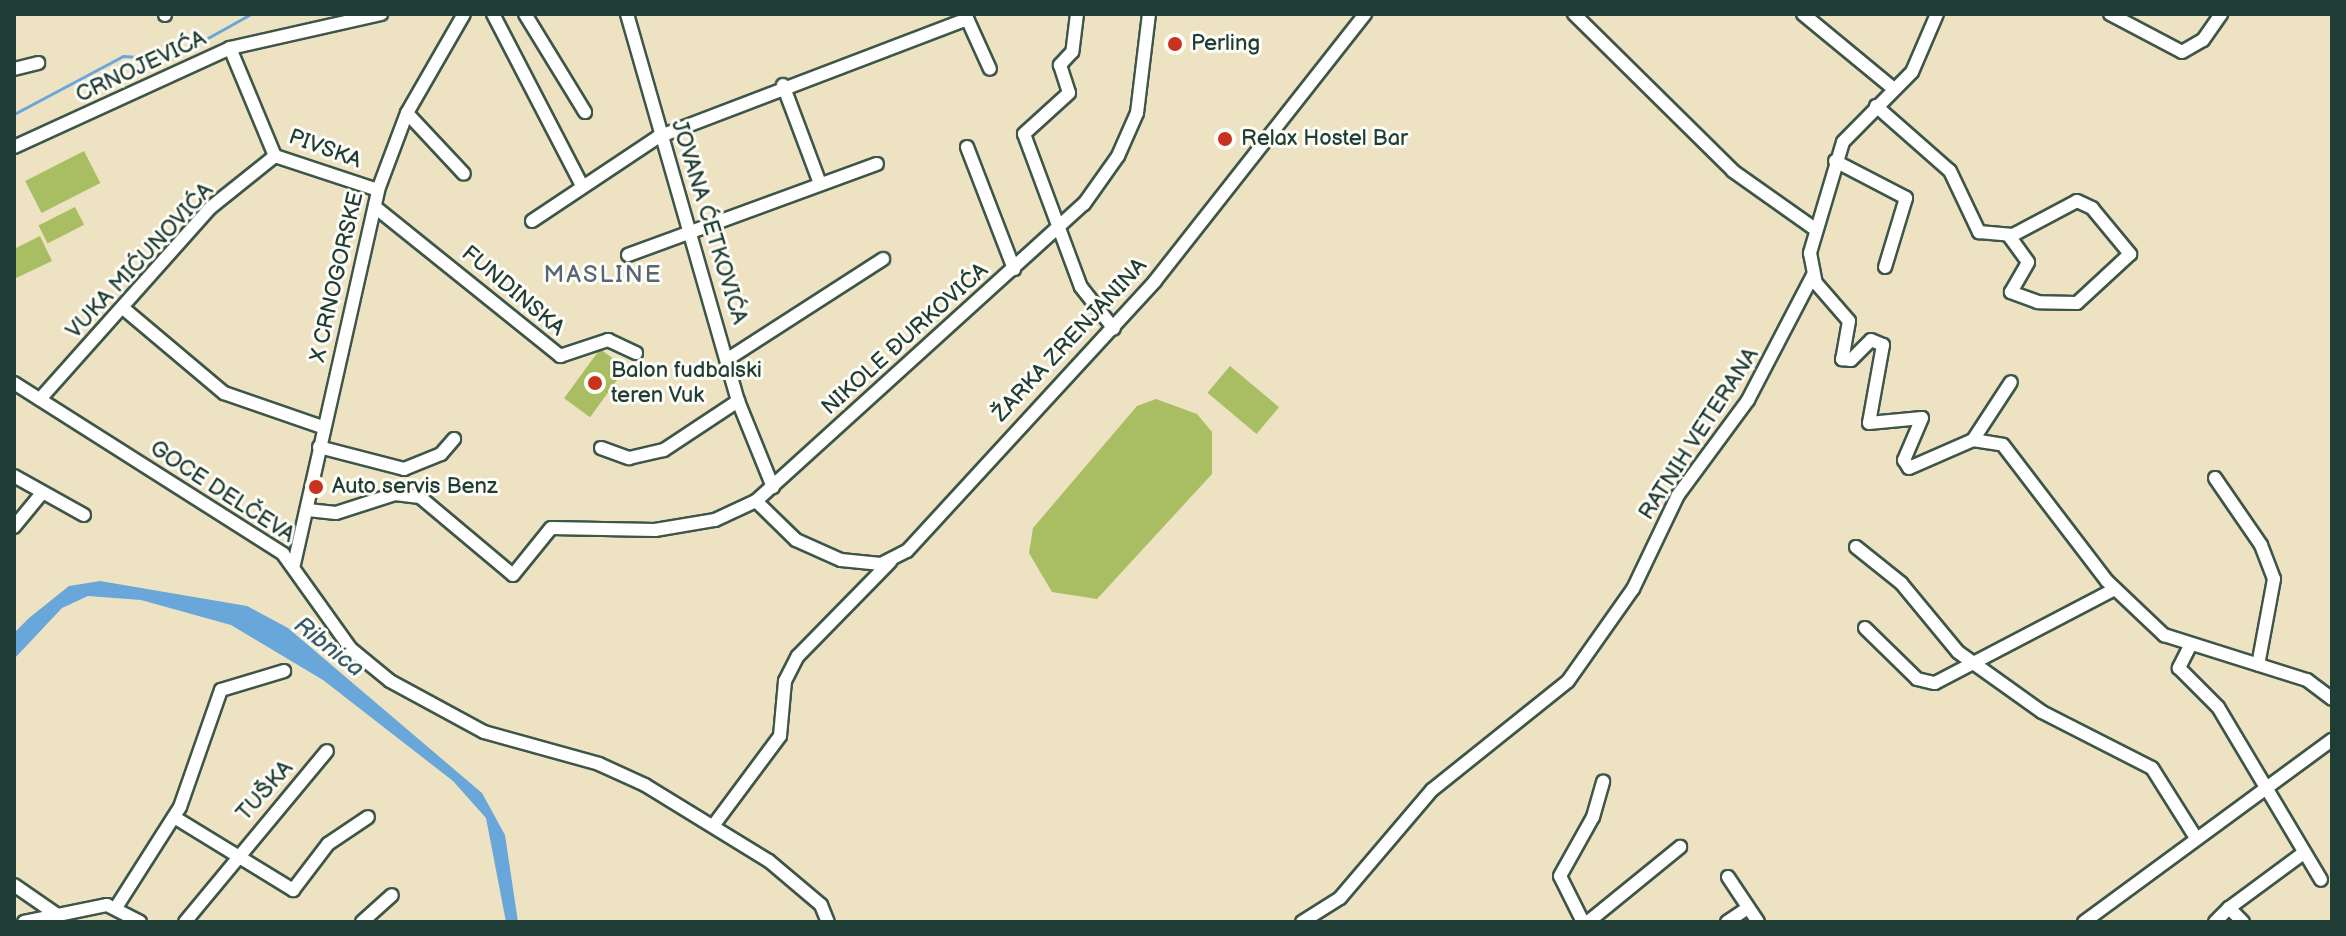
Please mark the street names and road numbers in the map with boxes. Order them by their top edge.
street label: CRNOJEVIĆA [72,25,210,109]
street label: JOVANA ĆETKOVIĆA [665,117,753,327]
street label: PIVSKA [285,124,365,174]
street label: VUKA MIĆUNOVIĆA [61,178,219,344]
street label: X CRNOGORSKE [305,189,369,365]
street label: FUNDINSKA [456,240,570,342]
street label: ŽARKA ZRENJANINA [988,253,1152,427]
street label: NIKOLE ĐURKOVIĆA [816,257,994,421]
street label: RATNIH VETERANA [1633,343,1765,525]
street label: GOCE DELČEVA [145,435,299,549]
street label: TUŠKA [231,756,299,826]

